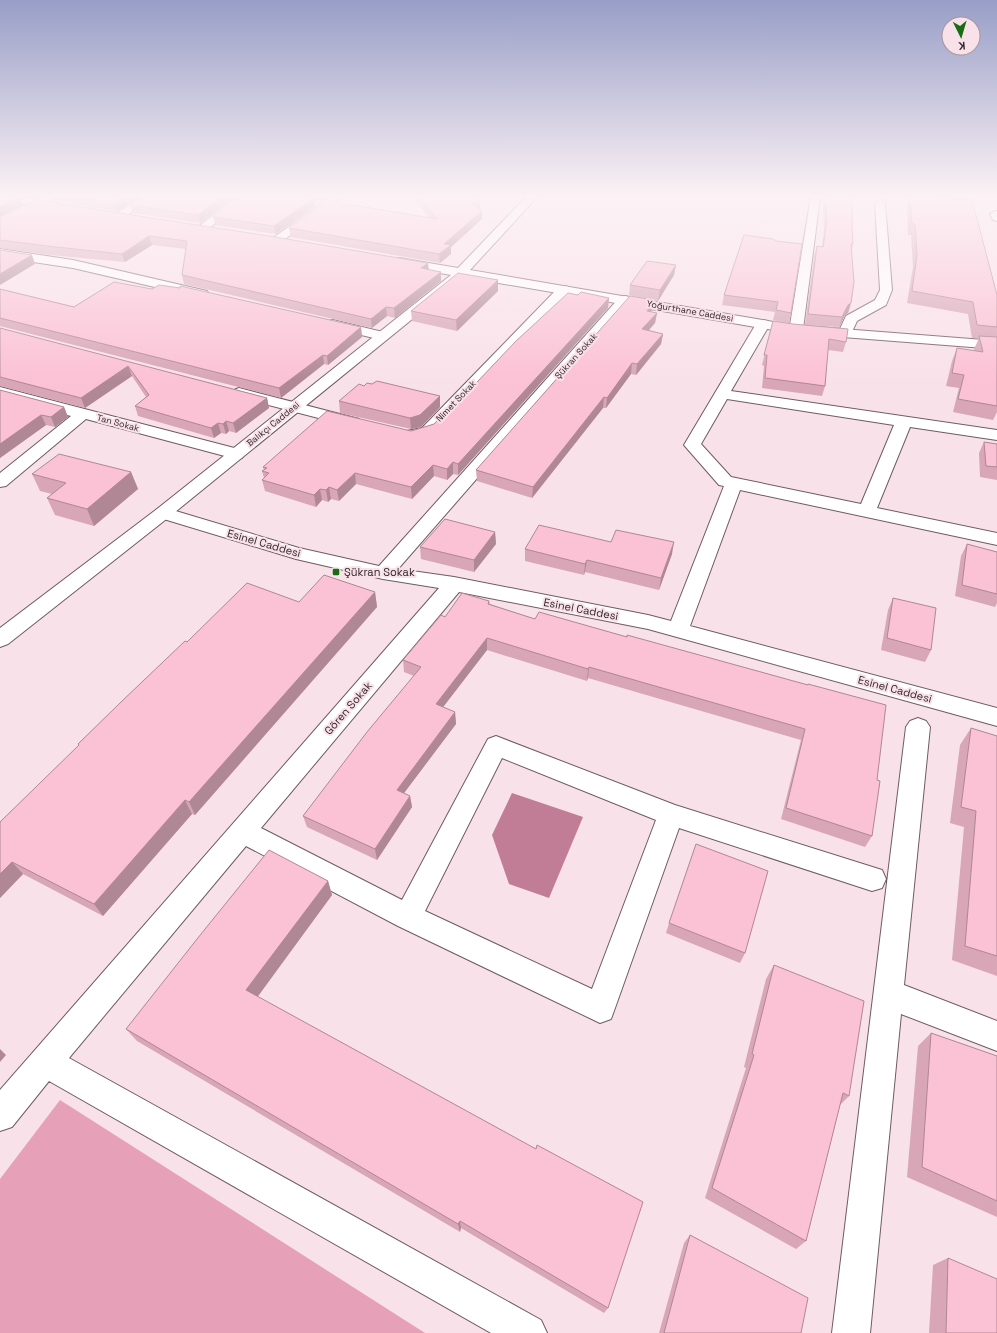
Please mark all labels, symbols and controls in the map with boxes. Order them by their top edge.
north arrow [941,16,981,56]
text: K [958,39,966,53]
street label: Yoğurthane Caddesi [646,297,734,325]
street label: Şükran Sokak [552,330,600,382]
street label: Nimet Sokak [433,378,479,424]
street label: Balıkçı Caddesi [244,399,302,449]
street label: Tan Sokak [96,412,141,434]
street label: Esinel Caddesi [226,526,303,560]
place label: Şükran Sokak [344,565,415,579]
marker: Şükran Sokak [331,567,341,577]
street label: Esinel Caddesi [542,595,620,623]
street label: Esinel Caddesi [857,672,934,706]
street label: Gören Sokak [321,679,375,737]

